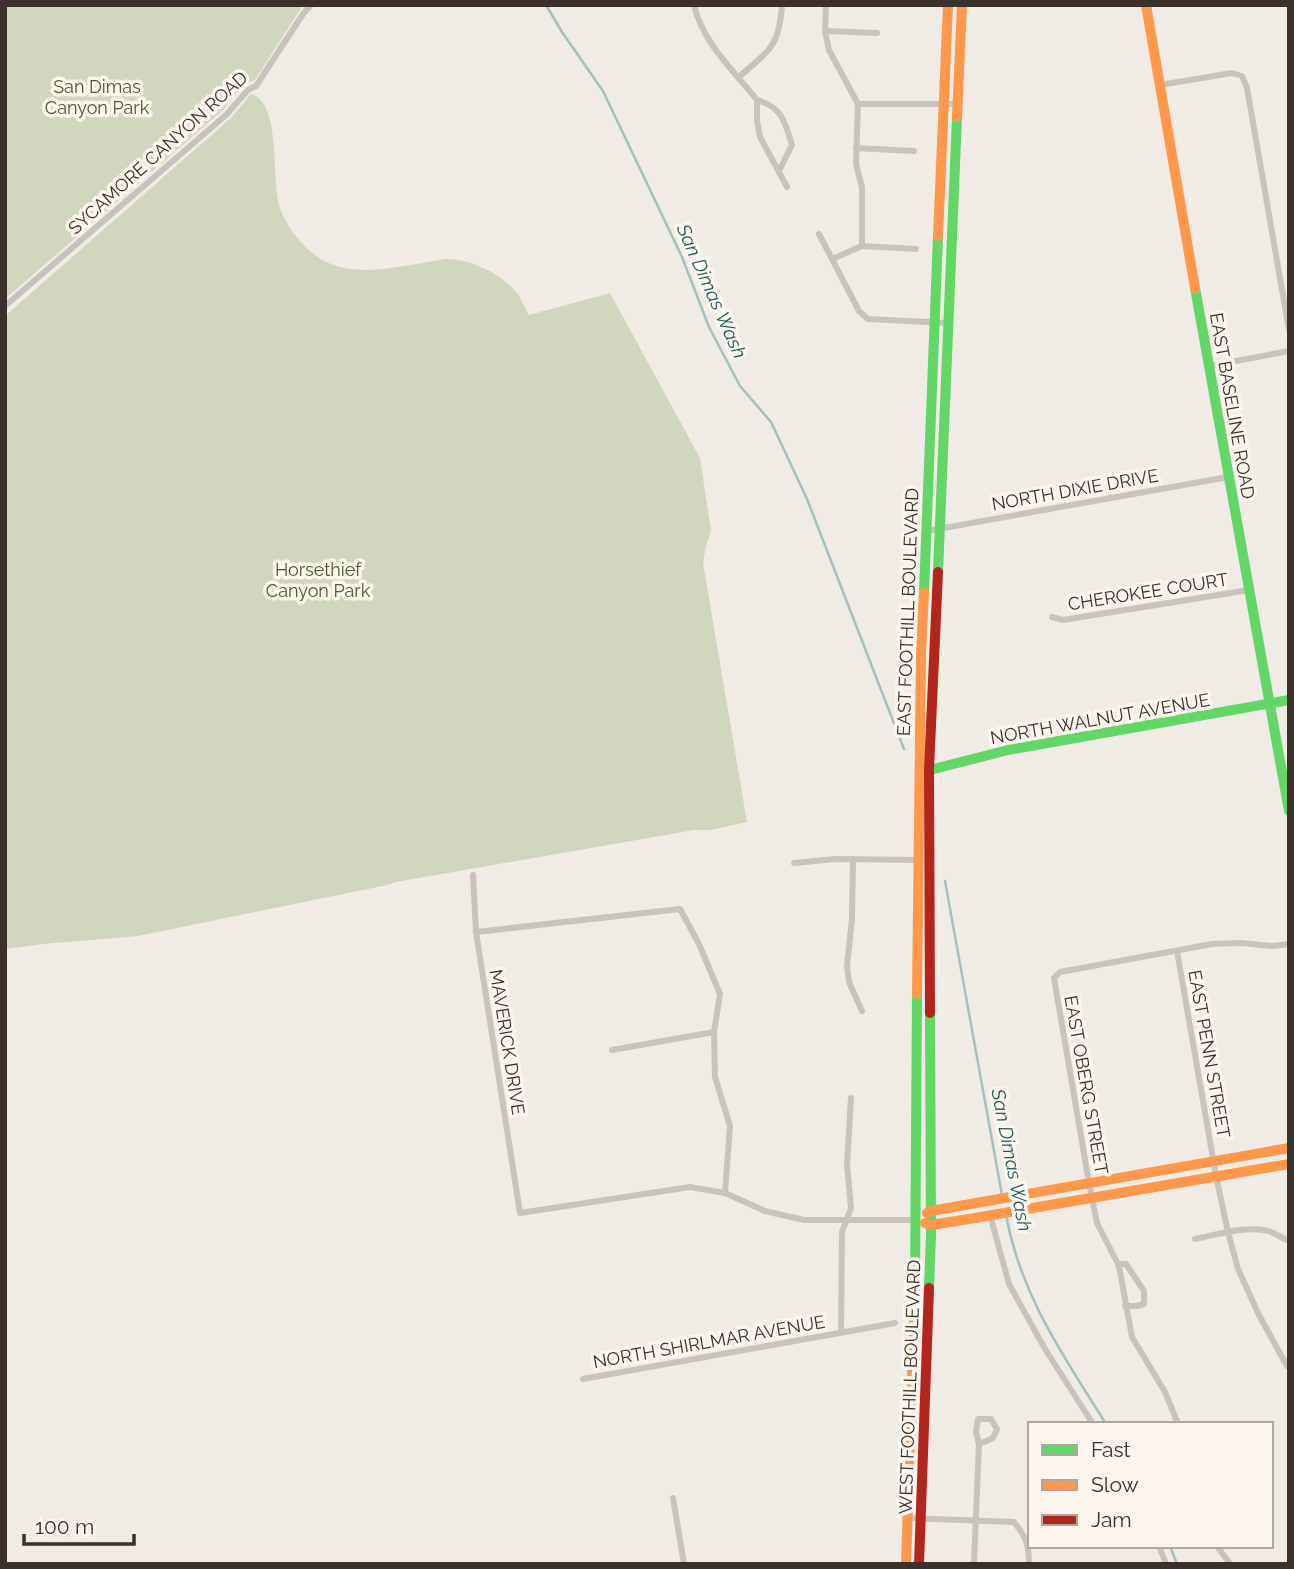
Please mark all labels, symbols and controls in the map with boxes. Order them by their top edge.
street label: SYCAMORE CANYON ROAD [64,67,252,239]
park label: San Dimas Canyon Park [45,76,150,118]
water label: San Dimas Wash [672,220,751,362]
street label: EAST BASELINE ROAD [1206,311,1259,501]
street label: NORTH DIXIE DRIVE [990,464,1160,515]
street label: EAST FOOTHILL BOULEVARD [893,488,922,736]
park label: Horsethief Canyon Park [266,559,371,601]
street label: CHEROKEE COURT [1066,568,1230,615]
street label: NORTH WALNUT AVENUE [989,689,1211,748]
street label: MAVERICK DRIVE [486,968,529,1116]
street label: EAST PENN STREET [1184,968,1235,1139]
street label: EAST OBERG STREET [1060,994,1113,1176]
water label: San Dimas Wash [987,1086,1037,1233]
street label: WEST FOOTHILL BOULEVARD [895,1259,924,1515]
street label: NORTH SHIRLMAR AVENUE [591,1311,827,1372]
legend [1028,1422,1273,1548]
text: Fast [1091,1437,1131,1462]
text: Slow [1091,1472,1139,1497]
scale bar [24,1502,135,1546]
text: Jam [1091,1507,1132,1532]
text: 100 m [35,1514,94,1539]

